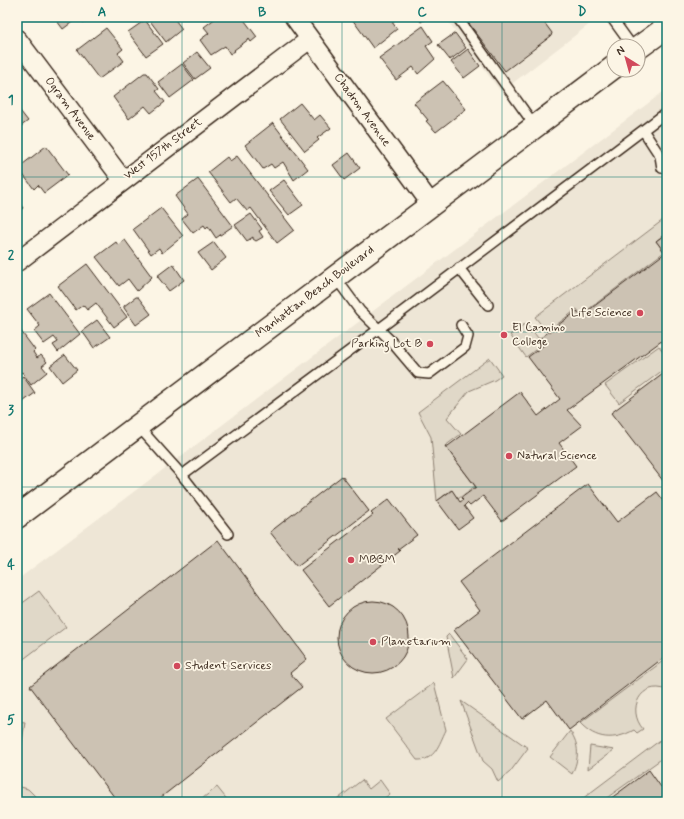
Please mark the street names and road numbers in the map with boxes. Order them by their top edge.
street label: Chadron Avenue [330,70,394,150]
street label: Ogram Avenue [41,74,99,144]
street label: West 157th Street [121,114,205,184]
street label: Manhattan Beach Boulevard [252,242,378,342]

